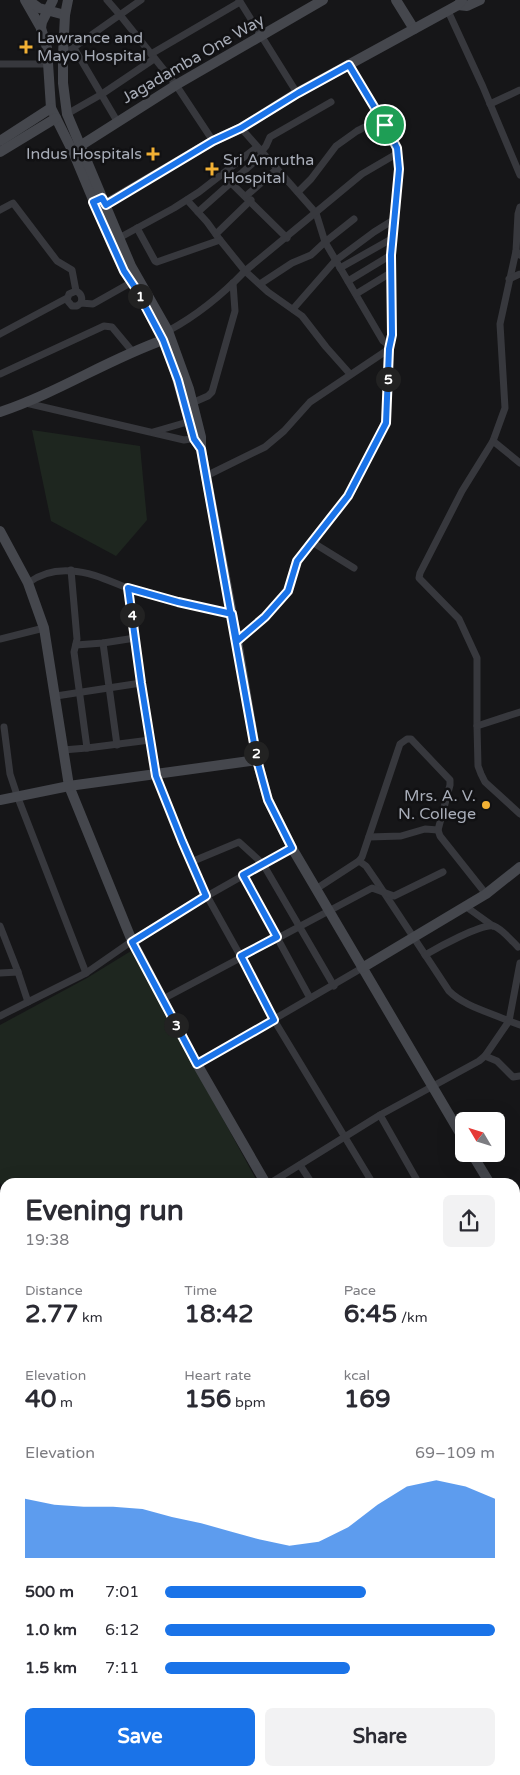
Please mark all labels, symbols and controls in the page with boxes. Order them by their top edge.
street label: Jagadamba One Way [118,10,268,108]
place label: Lawrance and Mayo Hospital [37,28,146,66]
marker: Lawrance and Mayo Hospital [19,40,33,54]
pin [364,104,406,146]
icon: arrive [371,111,399,139]
place label: Indus Hospitals [26,144,142,164]
marker: Indus Hospitals [146,147,160,161]
place label: Sri Amrutha Hospital [223,150,314,188]
marker: Sri Amrutha Hospital [205,162,219,176]
pin: 1 [128,284,152,308]
text: 1 [136,288,145,305]
pin: 5 [376,366,400,392]
text: 5 [384,371,393,388]
pin: 4 [120,602,144,628]
text: 4 [128,607,137,624]
pin: 2 [244,740,268,766]
text: 2 [252,745,261,762]
place label: Mrs. A. V. N. College [398,786,476,824]
marker: Mrs. A. V. N. College [480,799,492,811]
pin: 3 [164,1012,188,1038]
text: 3 [172,1017,181,1034]
north arrow [455,1112,505,1162]
map controls [455,1112,505,1162]
text: Evening run [25,1194,184,1228]
button: share [443,1195,495,1247]
text: 19:38 [25,1230,69,1250]
text: Distance [25,1282,83,1299]
text: Time [184,1282,217,1299]
text: Pace [344,1282,376,1299]
text: 2.77 [25,1299,78,1329]
text: 18:42 [184,1299,254,1329]
text: 6:45 [344,1299,397,1329]
text: km [78,1309,102,1326]
text: /km [397,1309,428,1326]
text: Elevation [25,1367,86,1384]
text: Heart rate [184,1367,251,1384]
text: kcal [344,1367,370,1384]
text: 40 [25,1384,56,1414]
text: 156 [184,1384,231,1414]
text: 169 [344,1384,391,1414]
text: m [56,1394,73,1411]
text: bpm [231,1394,266,1411]
text: Elevation [25,1443,95,1463]
text: 69–109 m [415,1443,495,1463]
text: 500 m [25,1582,74,1602]
text: 7:01 [105,1582,139,1602]
text: 1.0 km [25,1620,77,1640]
text: 6:12 [105,1620,139,1640]
text: 1.5 km [25,1658,77,1678]
text: 7:11 [105,1658,139,1678]
button: Save [25,1708,255,1766]
button: Share [265,1708,495,1766]

